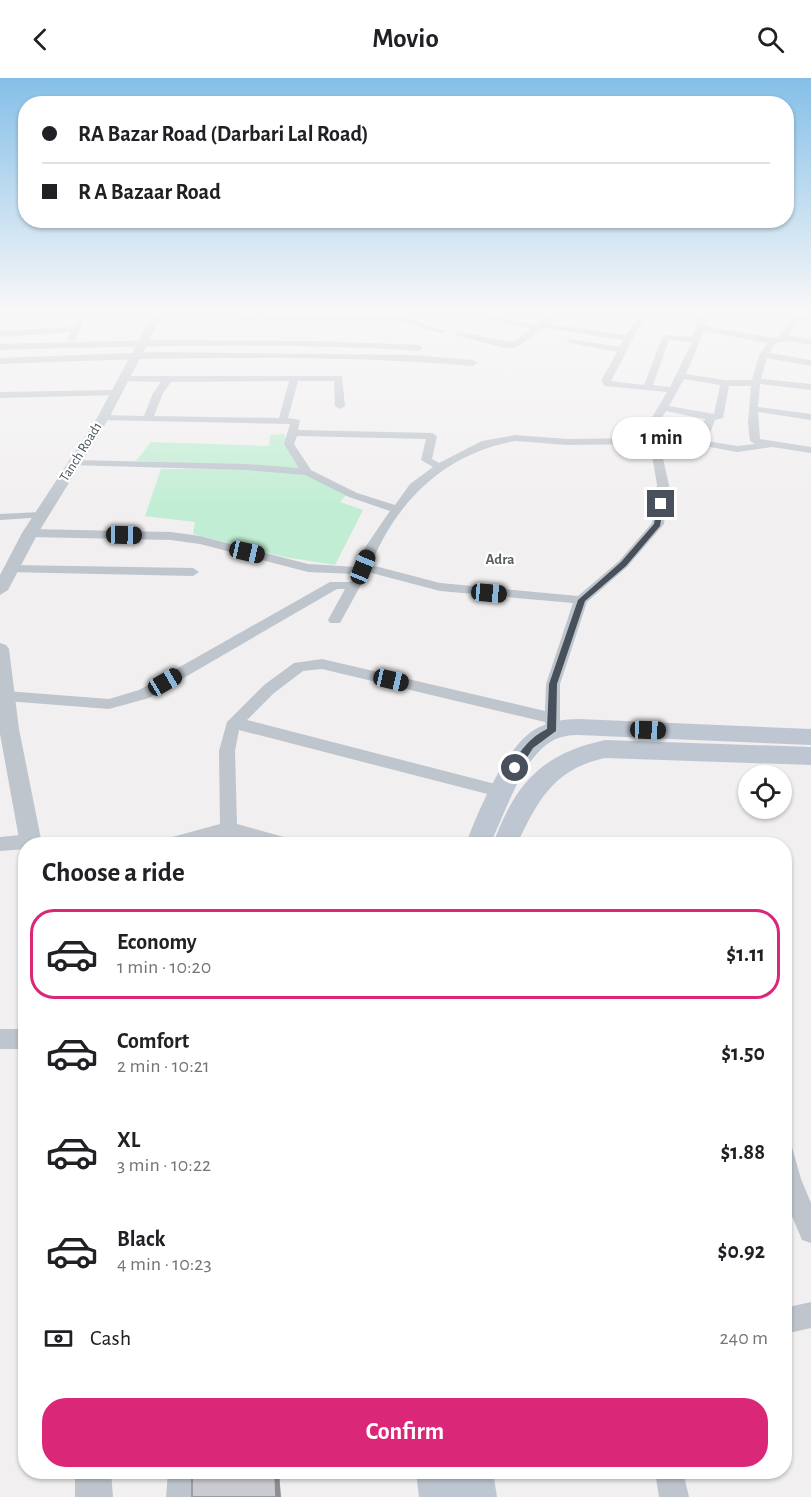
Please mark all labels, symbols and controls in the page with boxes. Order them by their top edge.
icon: back [24,23,57,56]
icon: search [754,23,787,56]
text: Movio [372,25,439,52]
text: RA Bazar Road (Darbari Lal Road) [78,123,369,145]
text: R A Bazaar Road [78,181,221,203]
callout: 1 min [612,417,710,459]
street label: Tanch Road1 [57,420,105,484]
text: 1 min [640,428,683,448]
route end [647,490,674,517]
car [106,526,142,544]
car [227,539,267,565]
car [348,547,378,587]
district label: Adra [486,552,514,567]
car [470,582,508,604]
car [145,665,185,699]
car [371,667,411,693]
car [630,720,666,740]
route start [501,754,528,781]
map controls [738,765,792,819]
button: locate [738,765,792,819]
text: Choose a ride [42,859,185,886]
icon: car [45,927,99,981]
text: Economy [117,931,197,953]
text: $1.11 [726,943,765,965]
text: 1 min · 10:20 [117,957,211,977]
icon: car [45,1026,99,1080]
text: Comfort [117,1030,189,1052]
text: $1.50 [721,1042,765,1064]
text: 2 min · 10:21 [117,1056,210,1076]
icon: car [45,1125,99,1179]
text: XL [117,1129,140,1151]
text: $1.88 [720,1141,765,1163]
text: 3 min · 10:22 [117,1155,211,1175]
icon: car [45,1224,99,1278]
text: Black [117,1228,165,1250]
text: $0.92 [718,1240,765,1262]
text: 4 min · 10:23 [117,1254,212,1274]
icon: cash [42,1322,75,1355]
text: Cash [90,1327,131,1349]
text: 240 m [719,1328,768,1348]
button: Confirm [42,1398,768,1467]

